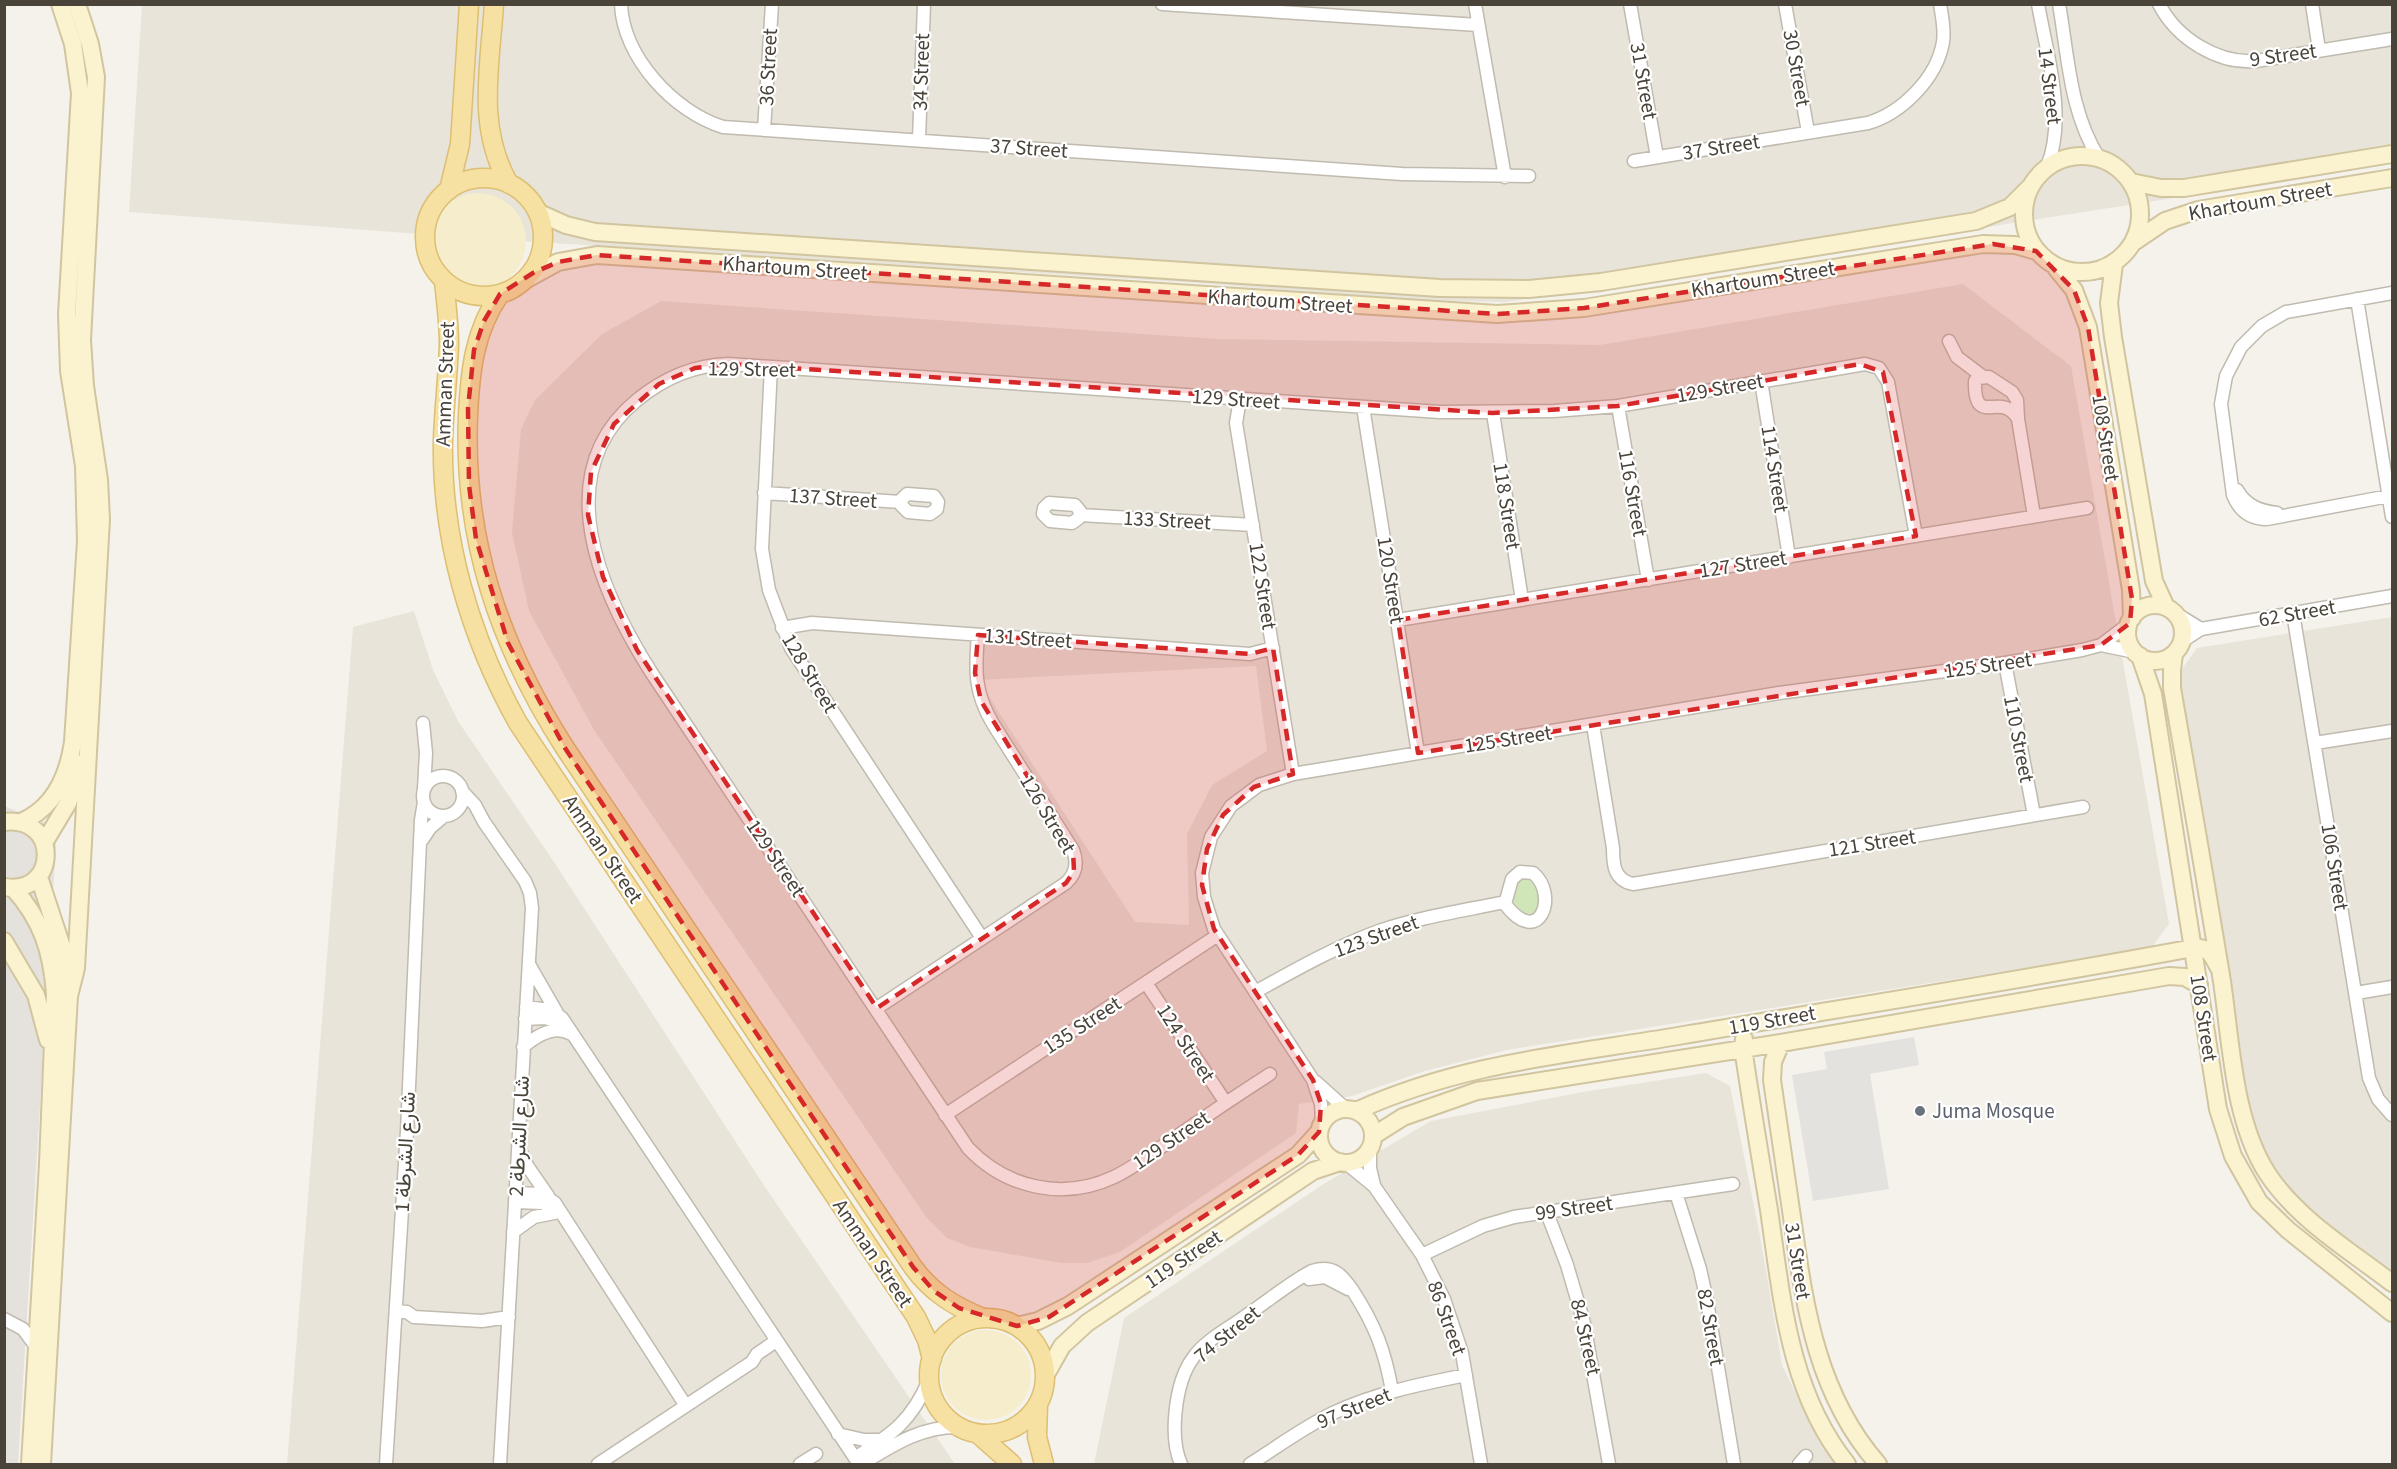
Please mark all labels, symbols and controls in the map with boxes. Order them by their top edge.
street label: 36 Street [751,27,785,107]
street label: 30 Street [1775,27,1819,109]
street label: 34 Street [905,33,937,111]
street label: 9 Street [2248,35,2318,75]
street label: 31 Street [1622,40,1666,122]
street label: 14 Street [2030,46,2070,126]
street label: 37 Street [1680,126,1762,168]
street label: 37 Street [989,130,1069,166]
street label: Khartoum Street [2186,174,2334,228]
street label: Khartoum Street [721,248,869,288]
street label: Khartoum Street [1689,253,1837,305]
street label: Khartoum Street [1206,281,1354,321]
street label: Amman Street [428,321,462,447]
street label: 129 Street [708,353,796,385]
street label: 129 Street [1674,366,1766,410]
street label: 129 Street [1191,381,1281,417]
street label: 108 Street [2084,392,2128,484]
street label: 114 Street [1753,423,1797,515]
street label: 116 Street [1611,447,1655,539]
street label: 118 Street [1485,460,1529,552]
street label: 137 Street [788,480,878,516]
street label: 133 Street [1122,503,1212,537]
street label: 120 Street [1369,534,1413,626]
street label: 122 Street [1241,540,1285,632]
street label: 127 Street [1697,542,1789,586]
street label: 62 Street [2256,591,2338,635]
street label: 131 Street [983,620,1073,656]
street label: 128 Street [774,628,846,718]
street label: 125 Street [1942,644,2034,686]
street label: 110 Street [1996,693,2042,785]
street label: 125 Street [1462,717,1554,761]
street label: 126 Street [1012,769,1084,859]
street label: Amman Street [556,789,650,909]
street label: 129 Street [739,813,813,903]
street label: 121 Street [1826,821,1918,865]
street label: 106 Street [2313,821,2357,913]
street label: 123 Street [1329,907,1423,965]
street label: 108 Street [2182,972,2226,1064]
street label: 135 Street [1037,988,1127,1062]
street label: 124 Street [1149,998,1223,1088]
street label: 119 Street [1726,998,1818,1042]
street label: شارع الشرطة 2 [501,1075,537,1197]
street label: شارع الشرطة 1 [387,1091,423,1213]
place label: Juma Mosque [1932,1096,2055,1126]
street label: 129 Street [1126,1103,1216,1177]
marker: Juma Mosque [1913,1104,1927,1118]
street label: 99 Street [1533,1188,1615,1228]
street label: Amman Street [826,1193,920,1313]
street label: 31 Street [1777,1220,1819,1302]
street label: 119 Street [1138,1222,1228,1296]
street label: 86 Street [1420,1276,1474,1360]
street label: 82 Street [1689,1286,1733,1368]
street label: 84 Street [1563,1296,1609,1378]
street label: 74 Street [1187,1298,1267,1370]
street label: 97 Street [1312,1380,1396,1436]

